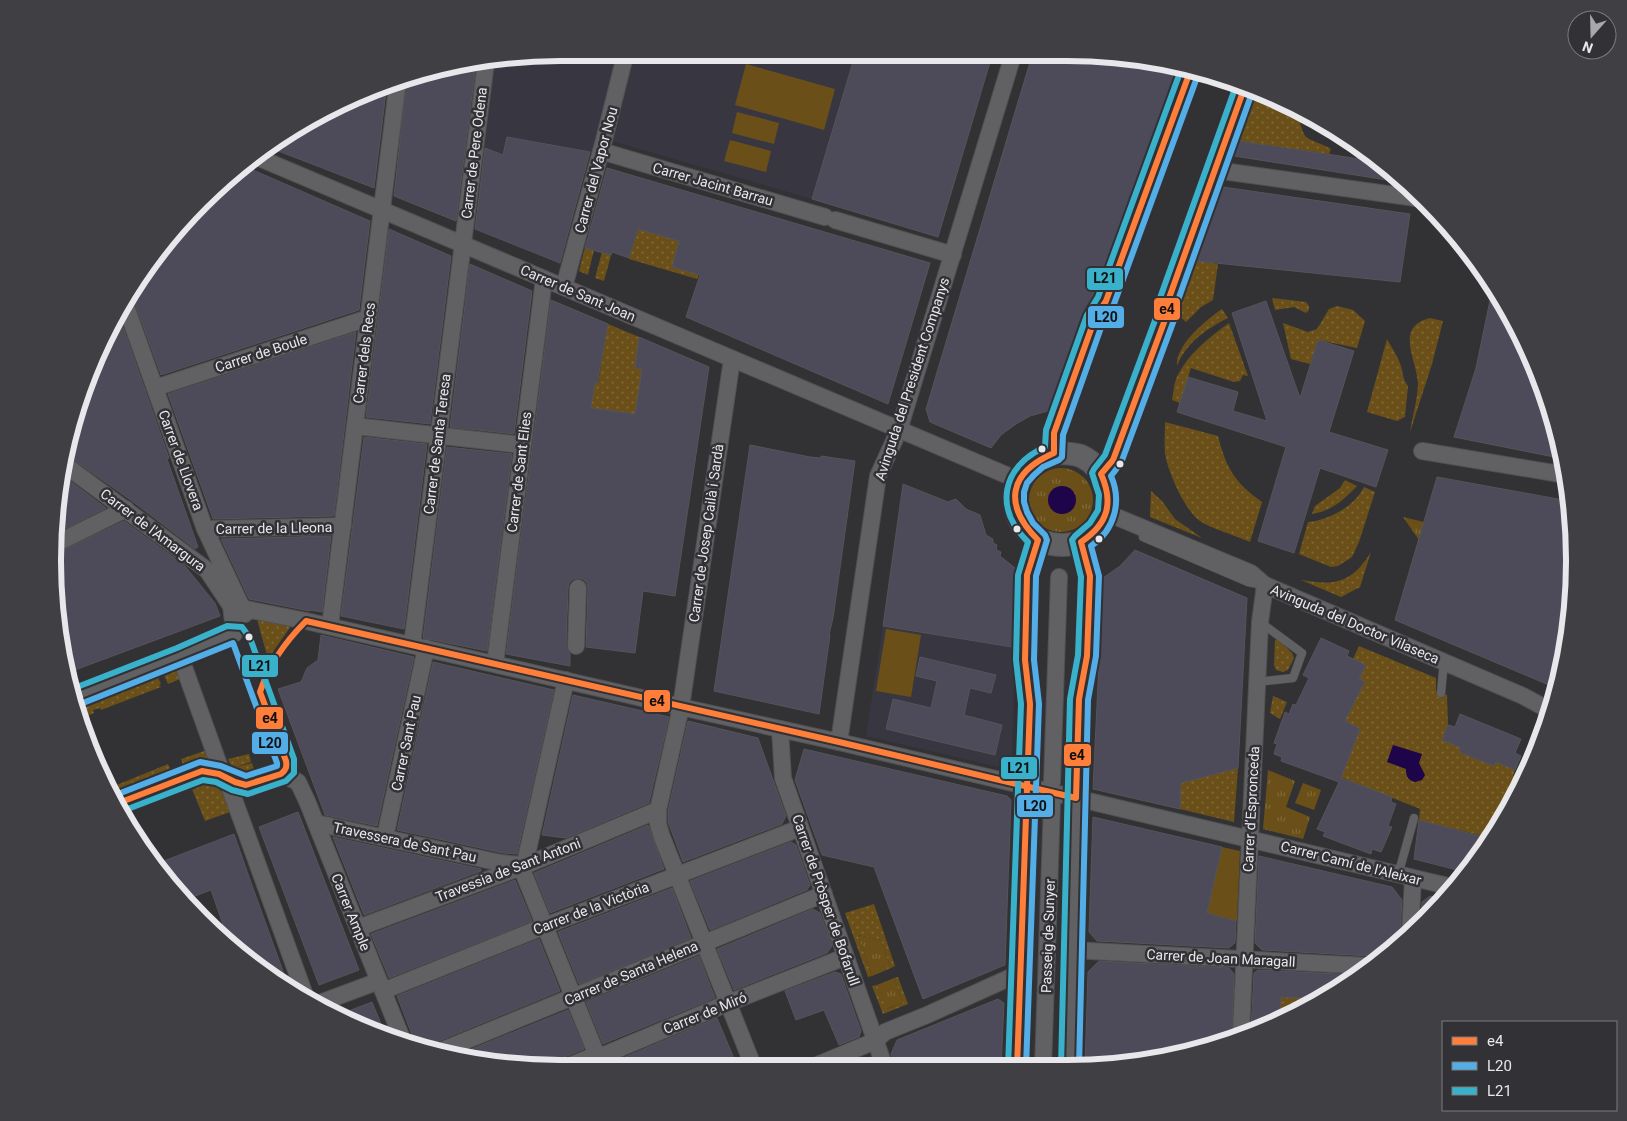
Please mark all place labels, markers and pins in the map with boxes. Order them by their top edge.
unlabelled marker [1037,444,1047,454]
unlabelled marker [1115,459,1125,469]
unlabelled marker [1012,524,1022,534]
unlabelled marker [1094,534,1104,544]
unlabelled marker [244,632,254,642]

